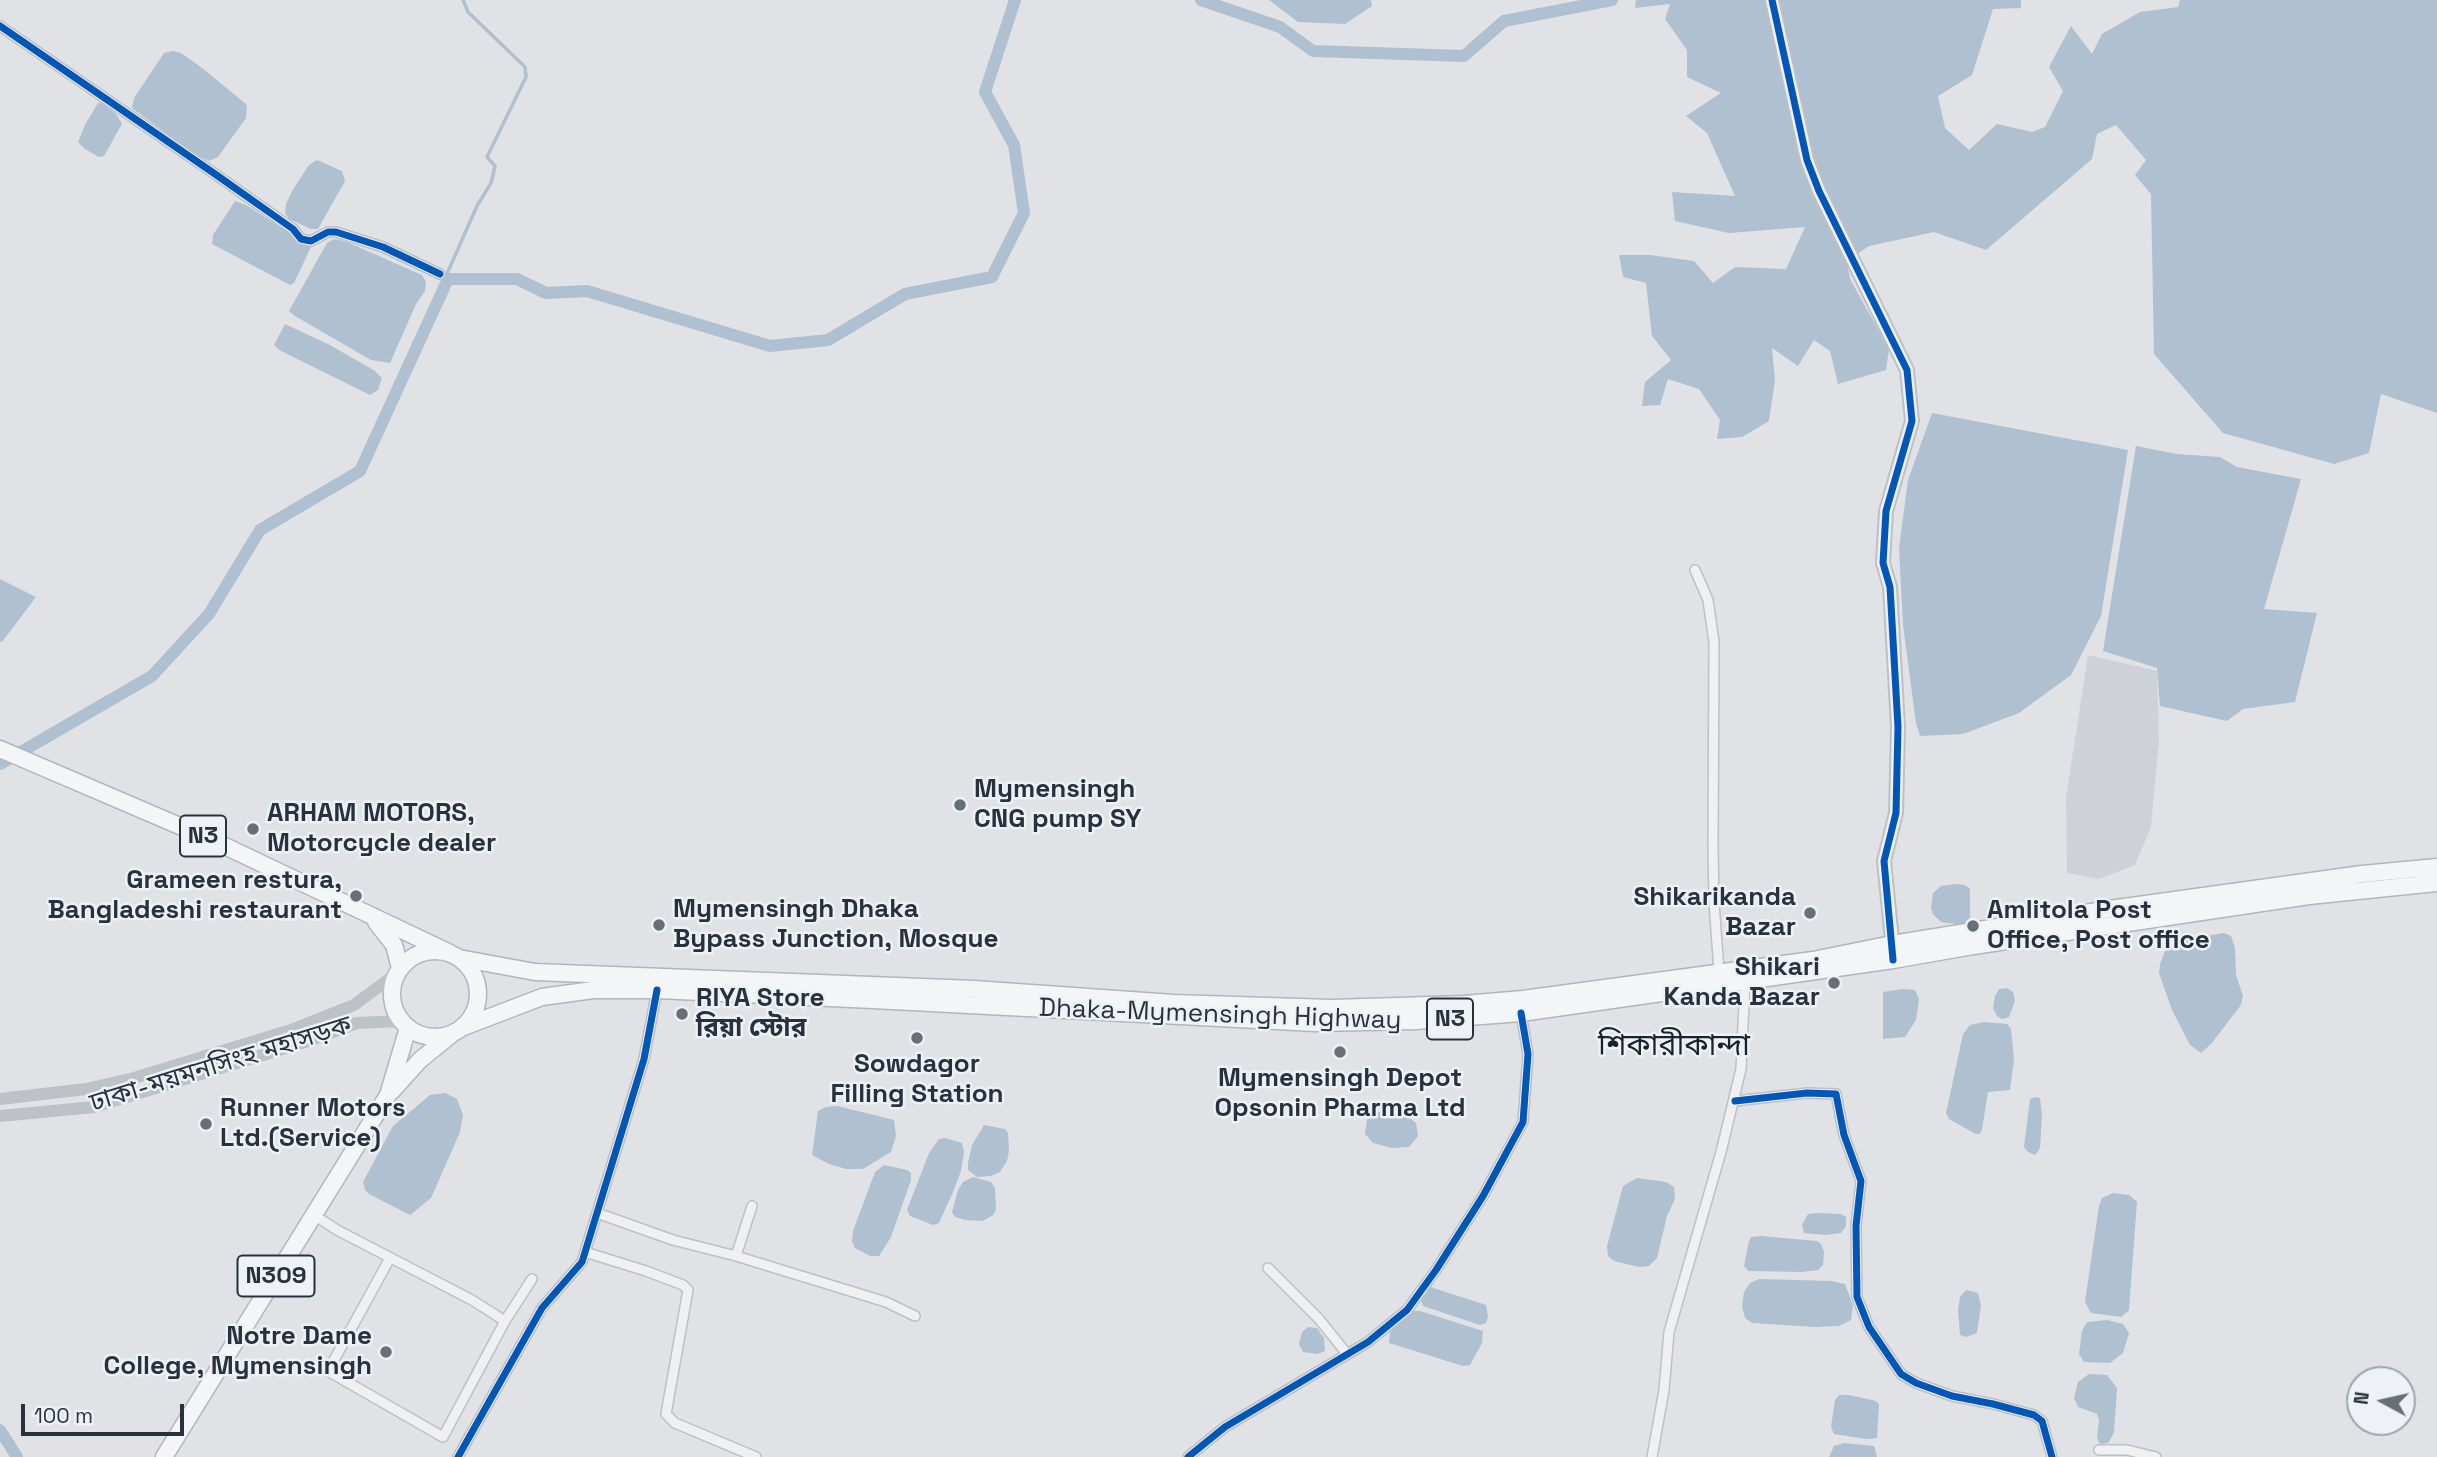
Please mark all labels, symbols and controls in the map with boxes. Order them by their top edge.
place label: Mymensingh CNG pump SY [974,774,1141,836]
marker: Mymensingh CNG pump SY [952,797,968,813]
place label: ARHAM MOTORS, Motorcycle dealer [267,798,496,860]
road number: N3 [180,816,226,856]
marker: ARHAM MOTORS, Motorcycle dealer [245,821,261,837]
place label: Grameen restura, Bangladeshi restaurant [47,865,342,926]
place label: Shikarikanda Bazar [1634,882,1796,944]
marker: Grameen restura, Bangladeshi restaurant [348,888,364,904]
place label: Mymensingh Dhaka Bypass Junction, Mosque [673,894,998,956]
place label: Amlitola Post Office, Post office [1987,895,2210,956]
marker: Shikarikanda Bazar [1802,905,1818,921]
marker: Mymensingh Dhaka Bypass Junction, Mosque [651,917,667,933]
marker: Amlitola Post Office, Post office [1965,918,1981,934]
place label: Shikari Kanda Bazar [1663,952,1820,1014]
marker: Shikari Kanda Bazar [1826,975,1842,991]
place label: RIYA Store রিয়া স্টোর [696,983,825,1044]
street label: Dhaka-Mymensingh Highway [1038,993,1402,1037]
road number: N3 [1427,999,1473,1040]
marker: RIYA Store রিয়া স্টোর [674,1006,690,1022]
street label: ঢাকা-ময়মনসিংহ মহাসড়ক [86,1010,356,1120]
district label: শিকারীকান্দা [1598,1029,1750,1065]
marker: Sowdagor Filling Station [909,1030,925,1046]
marker: Mymensingh Depot Opsonin Pharma Ltd [1332,1044,1348,1060]
place label: Sowdagor Filling Station [830,1049,1004,1110]
place label: Mymensingh Depot Opsonin Pharma Ltd [1215,1063,1465,1124]
place label: Runner Motors Ltd.(Service) [220,1093,406,1154]
marker: Runner Motors Ltd.(Service) [198,1116,214,1132]
road number: N309 [238,1256,314,1296]
place label: Notre Dame College, Mymensingh [103,1321,372,1382]
marker: Notre Dame College, Mymensingh [378,1344,394,1360]
north arrow [2346,1366,2416,1436]
scale bar [24,1390,187,1434]
text: N [2348,1390,2375,1406]
text: 100 m [34,1402,93,1429]

